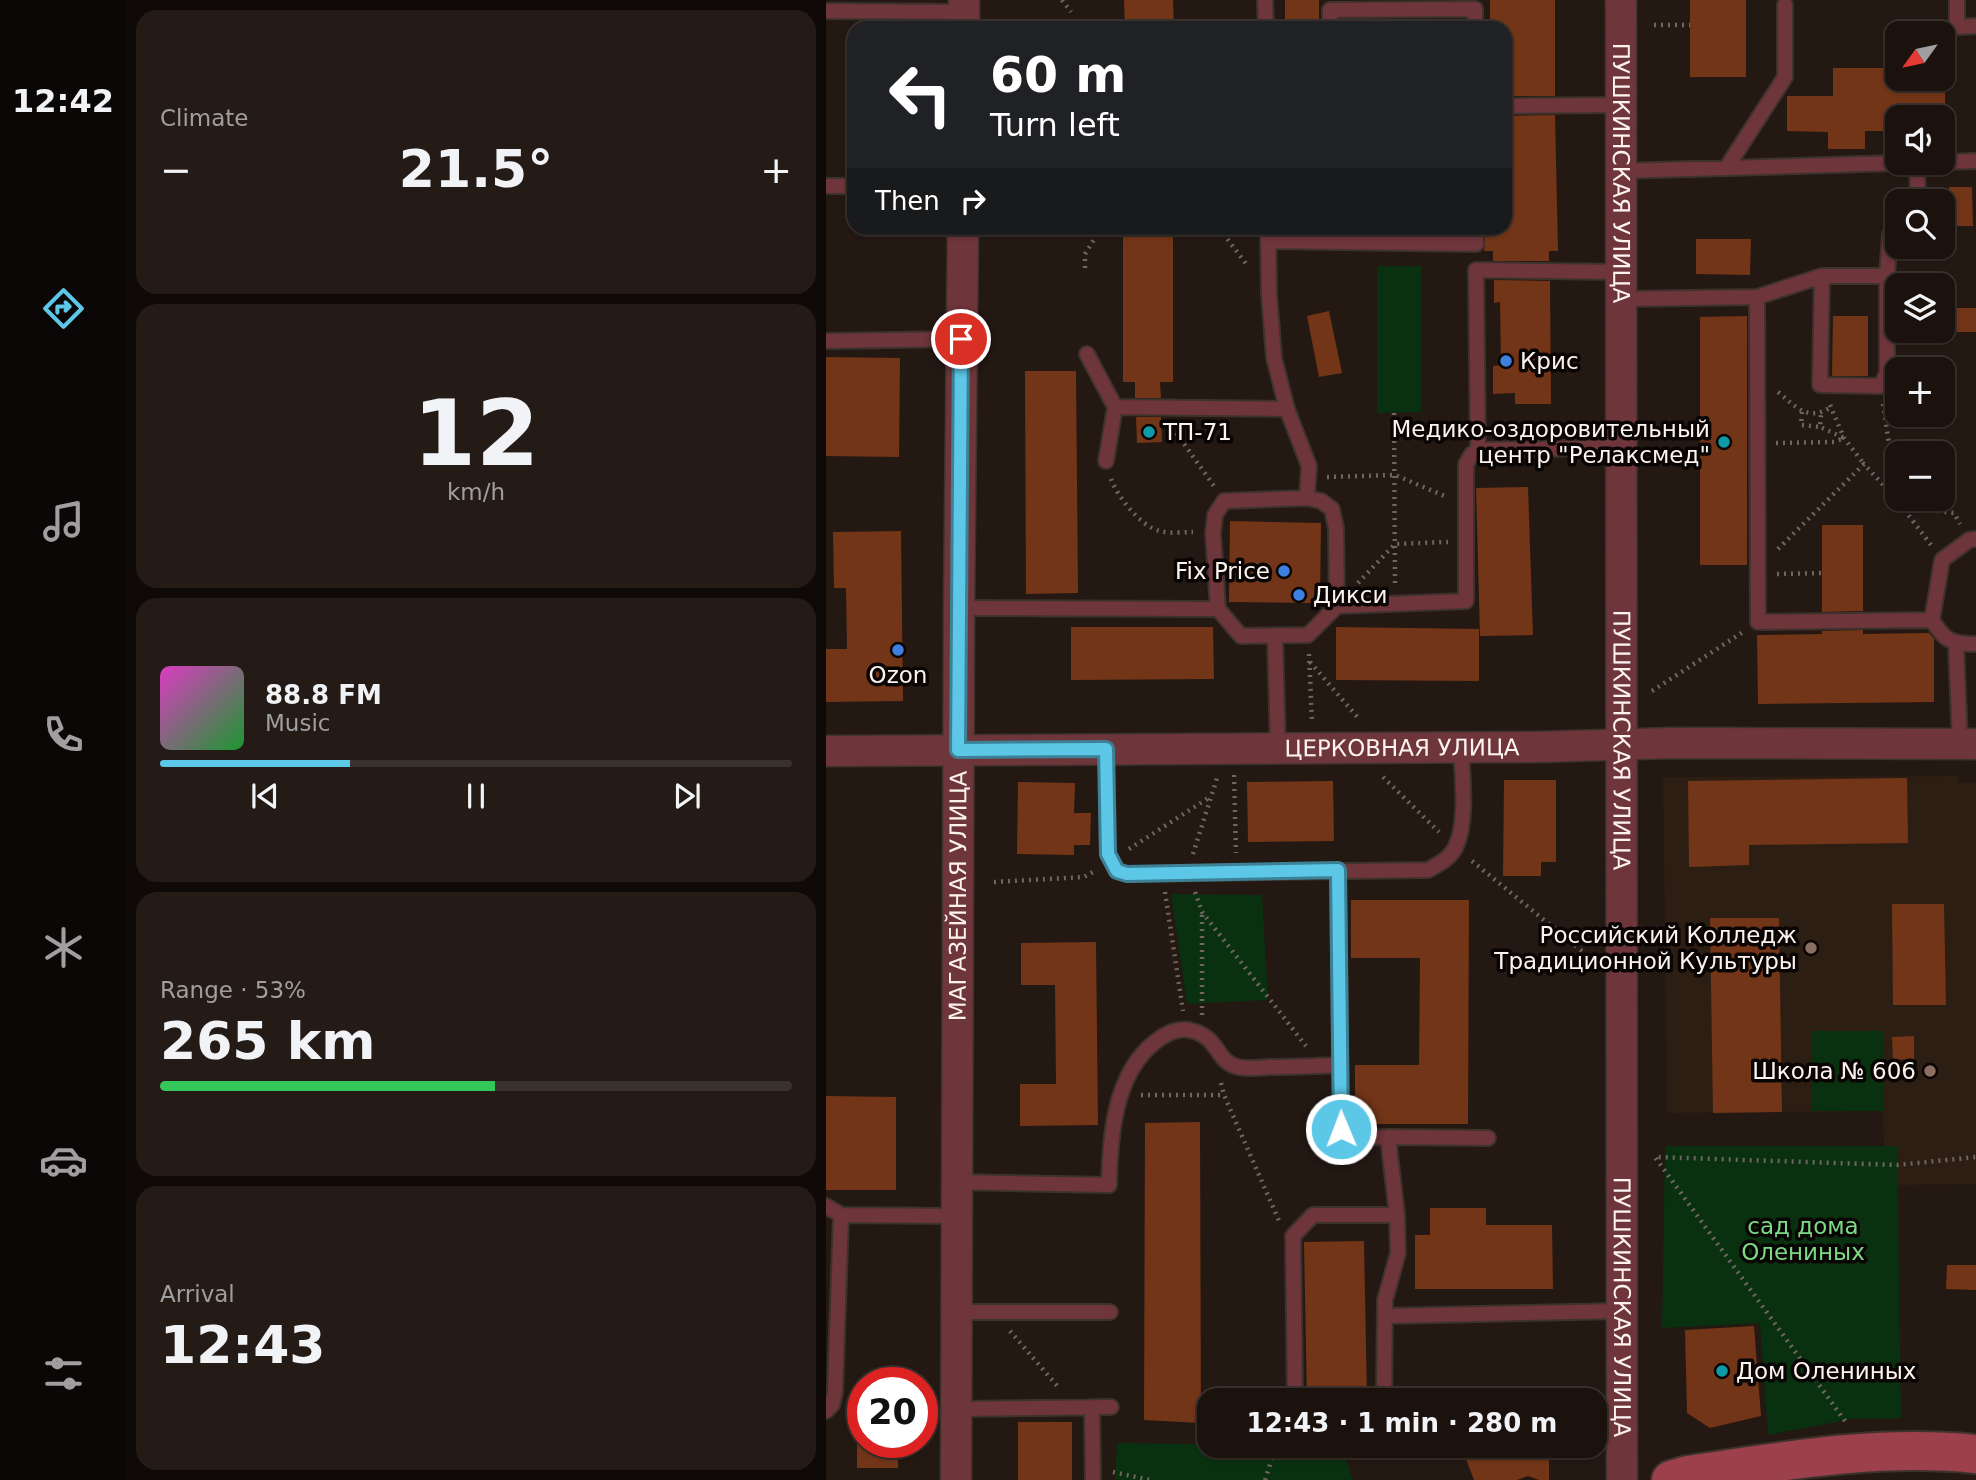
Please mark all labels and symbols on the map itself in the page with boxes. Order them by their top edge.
north arrow [1885,21,1955,91]
street label: ПУШКИНСКАЯ УЛИЦА [1608,43,1634,303]
pin [931,309,991,369]
place label: Крис [1520,348,1579,374]
marker: Крис [1498,353,1514,369]
place label: Медико-оздоровительный центр "Релаксмед" [1391,416,1710,468]
place label: ТП-71 [1162,419,1232,445]
marker: ТП-71 [1141,424,1157,440]
marker: Медико-оздоровительный центр "Релаксмед" [1716,434,1732,450]
place label: Fix Price [1175,558,1270,584]
marker: Fix Price [1276,563,1292,579]
place label: Дикси [1313,582,1387,608]
marker: Дикси [1291,587,1307,603]
street label: ПУШКИНСКАЯ УЛИЦА [1608,610,1635,870]
marker: Ozon [890,642,906,658]
place label: Ozon [869,662,927,688]
street label: ЦЕРКОВНАЯ УЛИЦА [1284,734,1520,761]
street label: МАГАЗЕЙНАЯ УЛИЦА [944,771,971,1021]
place label: Российский Колледж Традиционной Культуры [1493,922,1797,974]
marker: Российский Колледж Традиционной Культуры [1803,940,1819,956]
place label: Школа № 606 [1752,1058,1916,1084]
marker: Школа № 606 [1922,1063,1938,1079]
position arrow [1304,1092,1378,1166]
street label: ПУШКИНСКАЯ УЛИЦА [1609,1177,1635,1437]
park label: сад дома Олениных [1741,1213,1865,1265]
place label: Дом Олениных [1736,1358,1916,1384]
marker: Дом Олениных [1714,1363,1730,1379]
speed limit sign: 20 [847,1367,938,1458]

